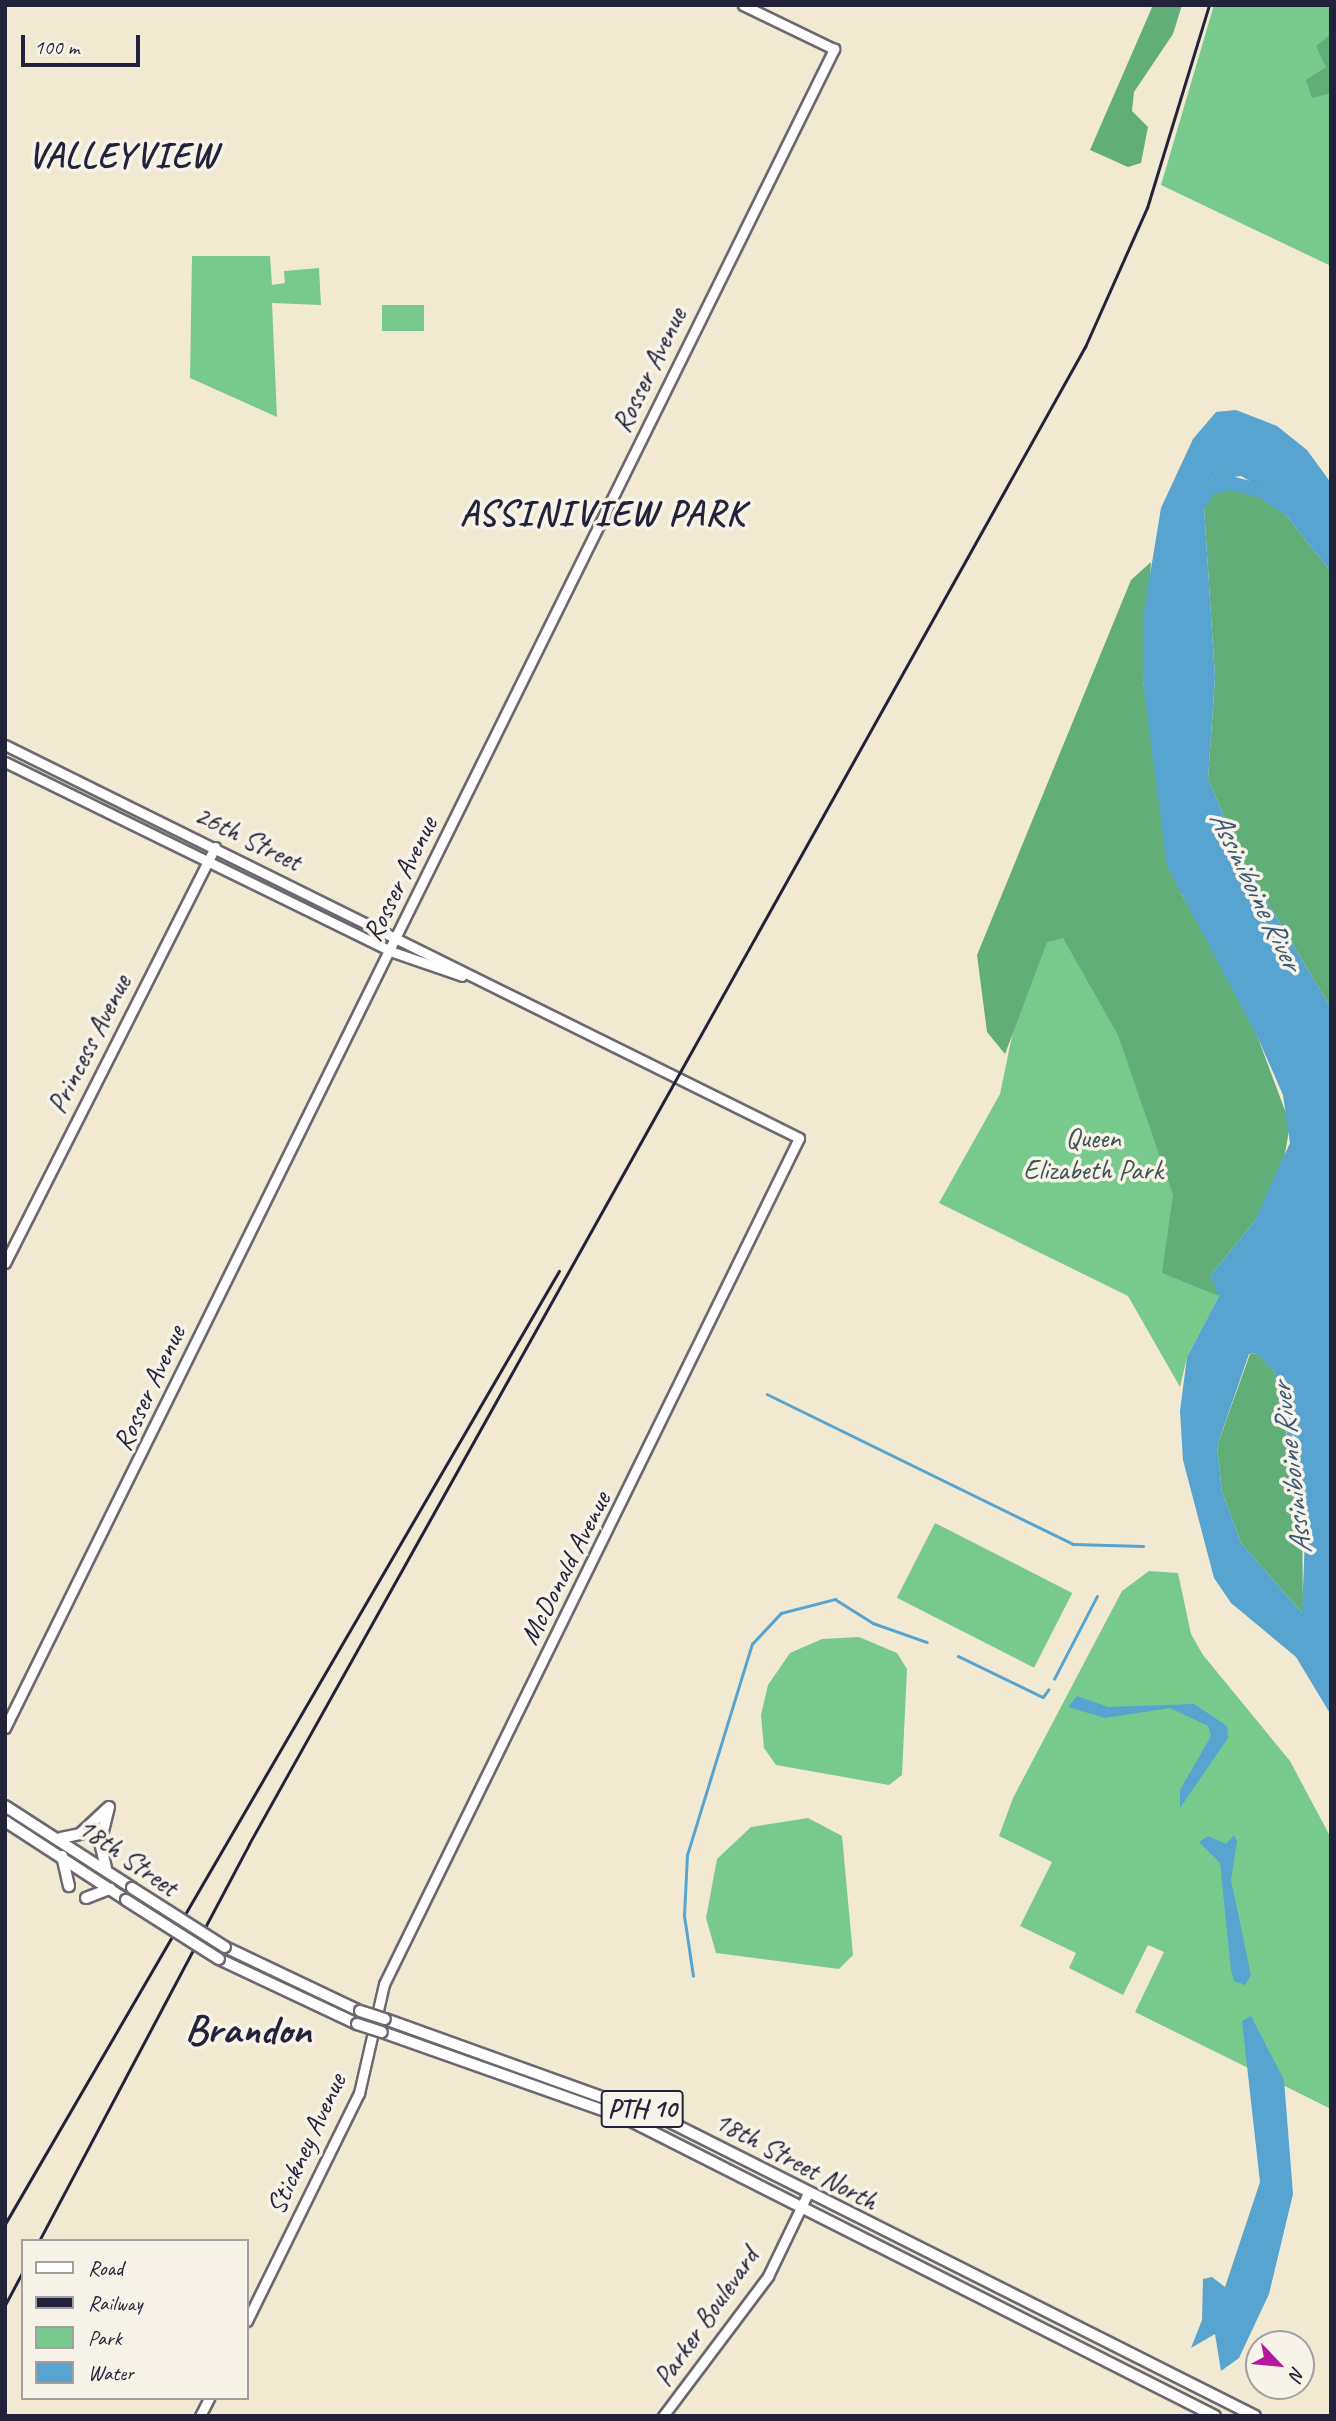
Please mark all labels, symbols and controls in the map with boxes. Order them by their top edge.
scale bar [24,21,144,65]
text: 100 m [34,34,79,60]
district label: VALLEYVIEW [30,135,216,177]
street label: Rosser Avenue [605,302,693,438]
district label: ASSINIVIEW PARK [464,493,742,535]
street label: 26th Street [189,798,307,878]
water label: Assiniboine River [1202,805,1310,975]
street label: Rosser Avenue [356,811,444,947]
street label: Princess Avenue [40,969,138,1119]
park label: Queen Elizabeth Park [1023,1121,1163,1187]
street label: Rosser Avenue [105,1320,193,1456]
water label: Assiniboine River [1263,1381,1319,1557]
street label: McDonald Avenue [512,1486,618,1650]
street label: 18th Street [71,1810,185,1904]
district label: Brandon [185,2005,311,2055]
street label: Stickney Avenue [259,2068,353,2220]
road number: PTH 10 [600,2086,684,2132]
street label: 18th Street North [708,2104,884,2218]
legend [21,2239,248,2400]
street label: Parker Boulevard [646,2241,766,2393]
text: Road [88,2255,123,2281]
text: Railway [88,2290,142,2316]
text: Park [88,2325,121,2351]
north arrow [1245,2330,1315,2400]
text: Water [88,2360,134,2386]
text: N [1284,2363,1310,2384]

